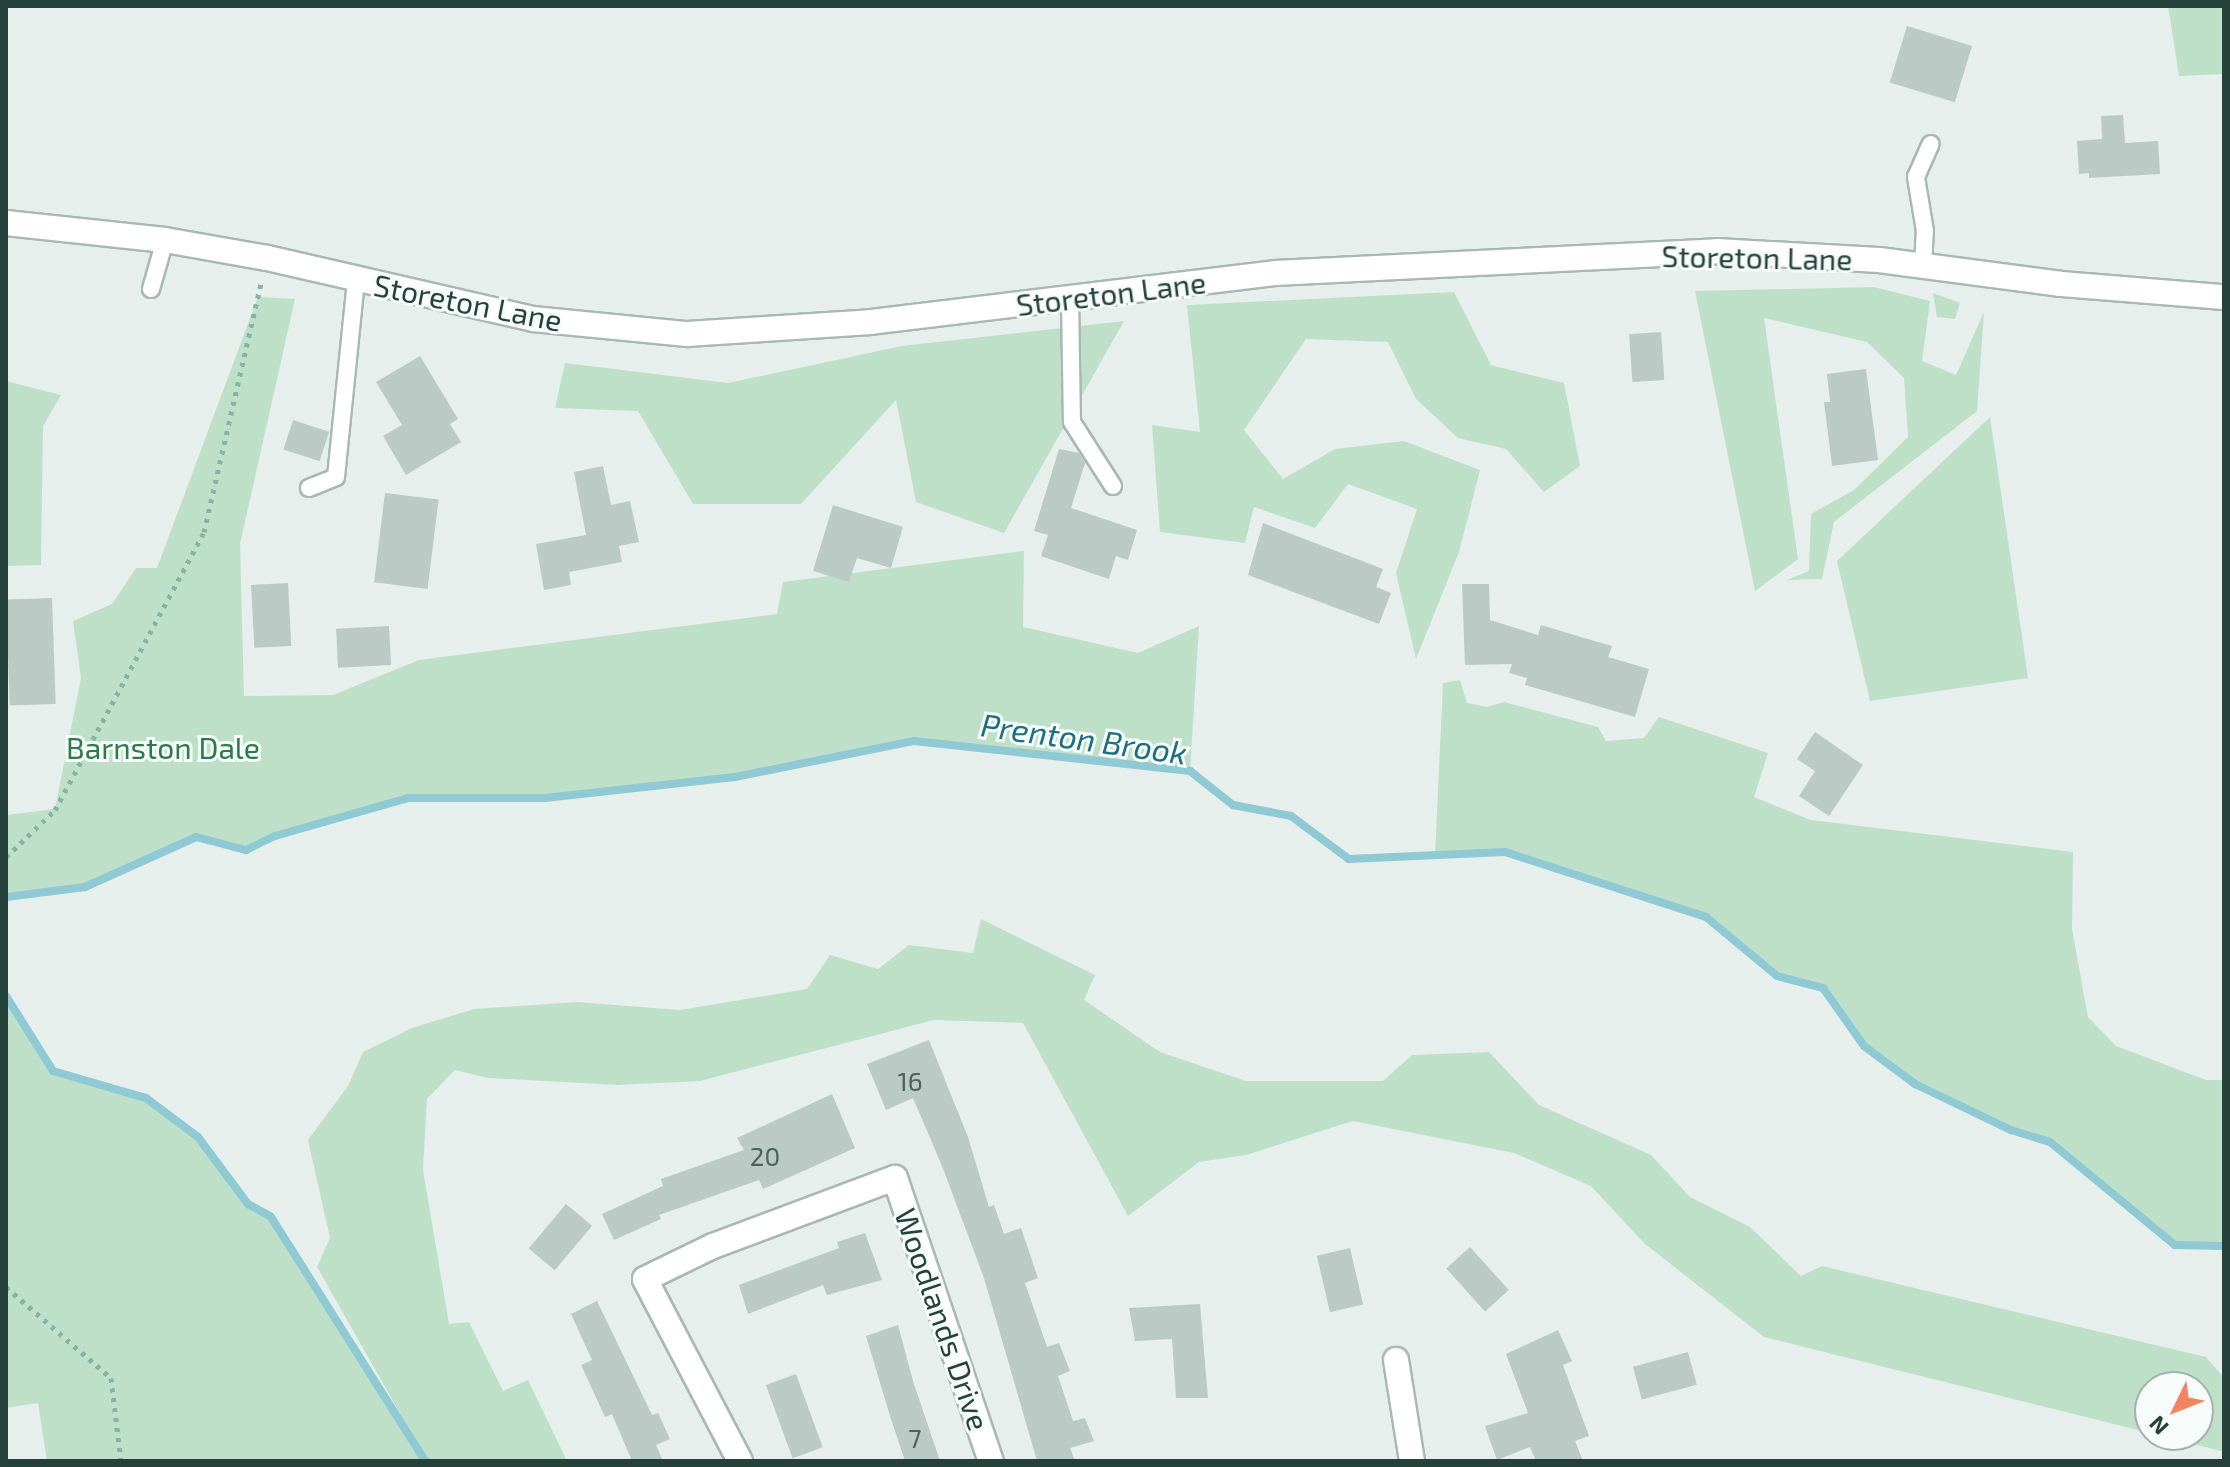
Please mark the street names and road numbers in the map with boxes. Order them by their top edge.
street label: Storeton Lane [1661,237,1853,277]
street label: Storeton Lane [1014,264,1208,322]
street label: Storeton Lane [371,266,565,338]
street label: Woodlands Drive [888,1203,998,1435]

